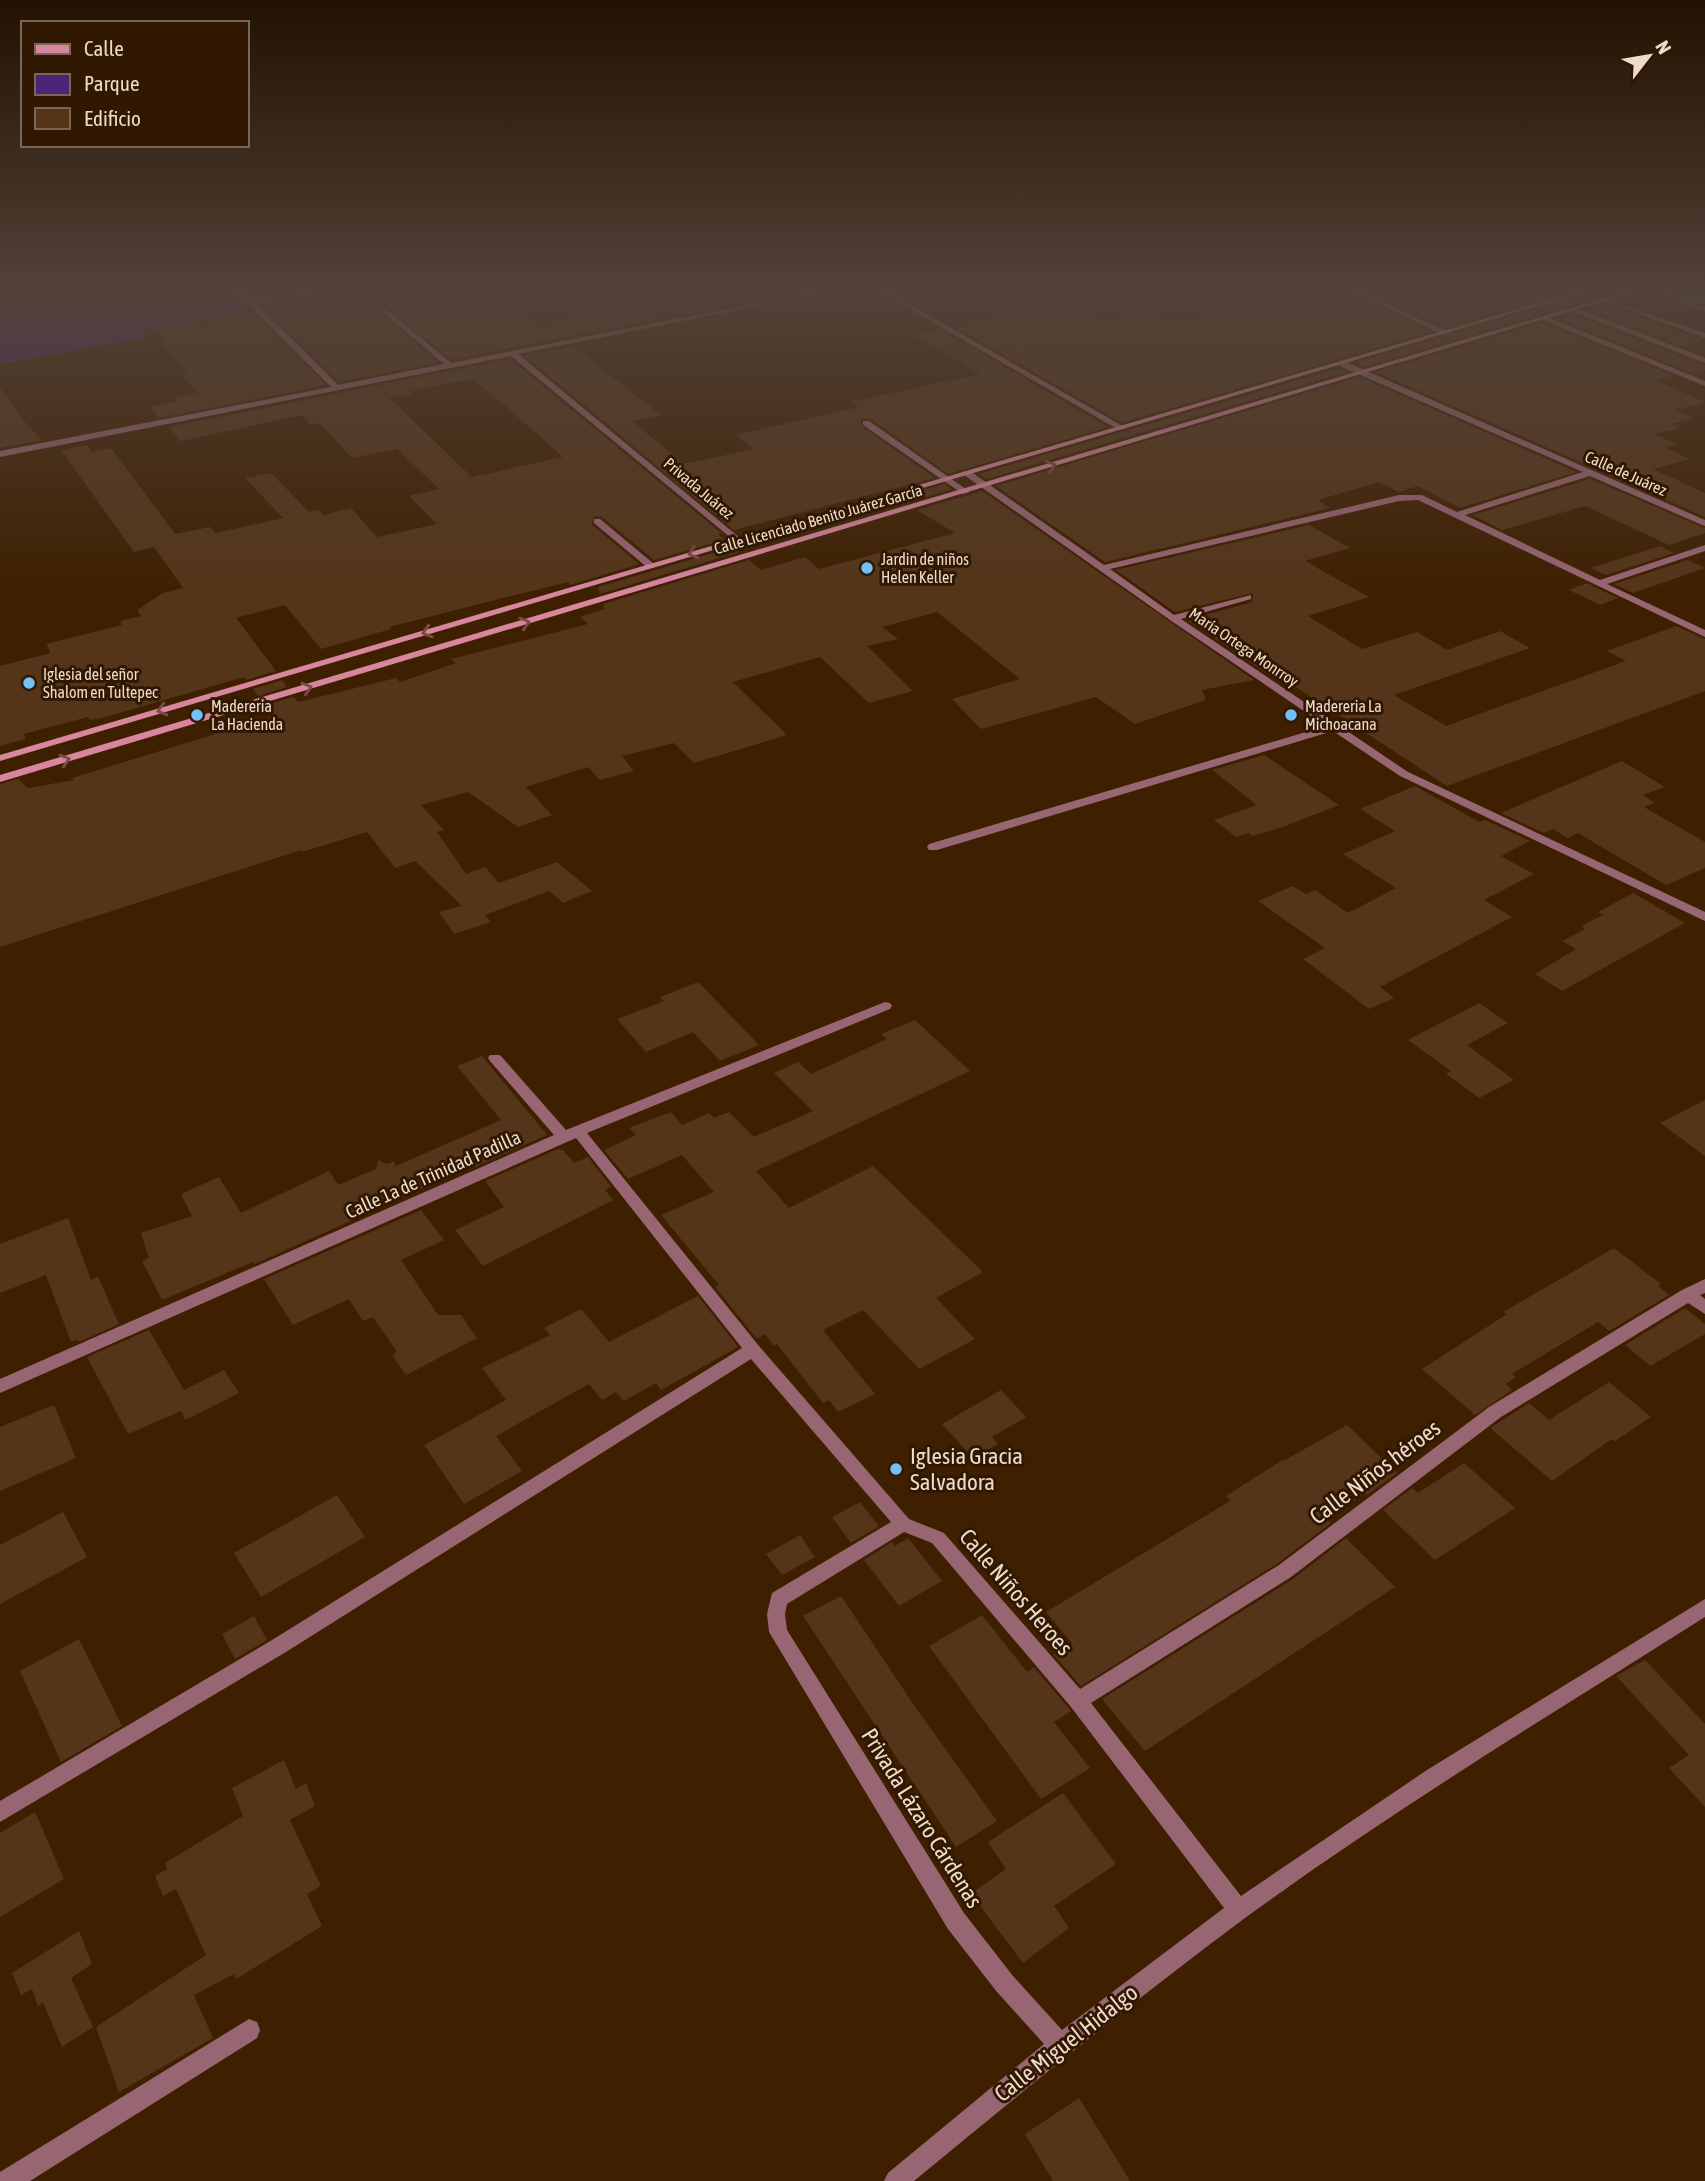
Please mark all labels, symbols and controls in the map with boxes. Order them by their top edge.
legend [21,21,248,147]
north arrow [1614,21,1684,91]
text: Calle [84,36,124,60]
text: N [1651,37,1676,58]
text: Parque [84,71,139,95]
text: Edificio [84,106,141,130]
street label: Calle de Juárez [1582,447,1670,499]
street label: Privada Juárez [661,454,738,522]
one-way arrow [1045,460,1057,475]
street label: Calle Licenciado Benito Juárez García [712,481,924,557]
one-way arrow [687,545,699,560]
place label: Jardin de niños Helen Keller [881,550,969,586]
marker: Jardin de niños Helen Keller [859,560,875,576]
street label: María Ortega Monrroy [1186,604,1302,691]
one-way arrow [519,616,531,631]
one-way arrow [422,623,434,638]
place label: Iglesia del señor Shalom en Tultepec [43,665,158,702]
marker: Iglesia del señor Shalom en Tultepec [21,675,37,691]
one-way arrow [301,681,313,696]
place label: Madereria La Hacienda [211,697,283,733]
place label: Madereria La Michoacana [1305,697,1382,733]
one-way arrow [156,702,168,716]
marker: Madereria La Hacienda [189,707,205,723]
marker: Madereria La Michoacana [1283,707,1299,723]
one-way arrow [59,753,71,768]
street label: Calle 1a de Trinidad Padilla [342,1125,524,1223]
street label: Calle Niños héroes [1305,1415,1445,1529]
place label: Iglesia Gracia Salvadora [910,1443,1023,1495]
marker: Iglesia Gracia Salvadora [888,1461,904,1477]
street label: Calle Niños Heroes [954,1524,1078,1660]
street label: Privada Lázaro Cárdenas [856,1724,988,1912]
street label: Calle Miguel Hidalgo [989,1979,1143,2107]

